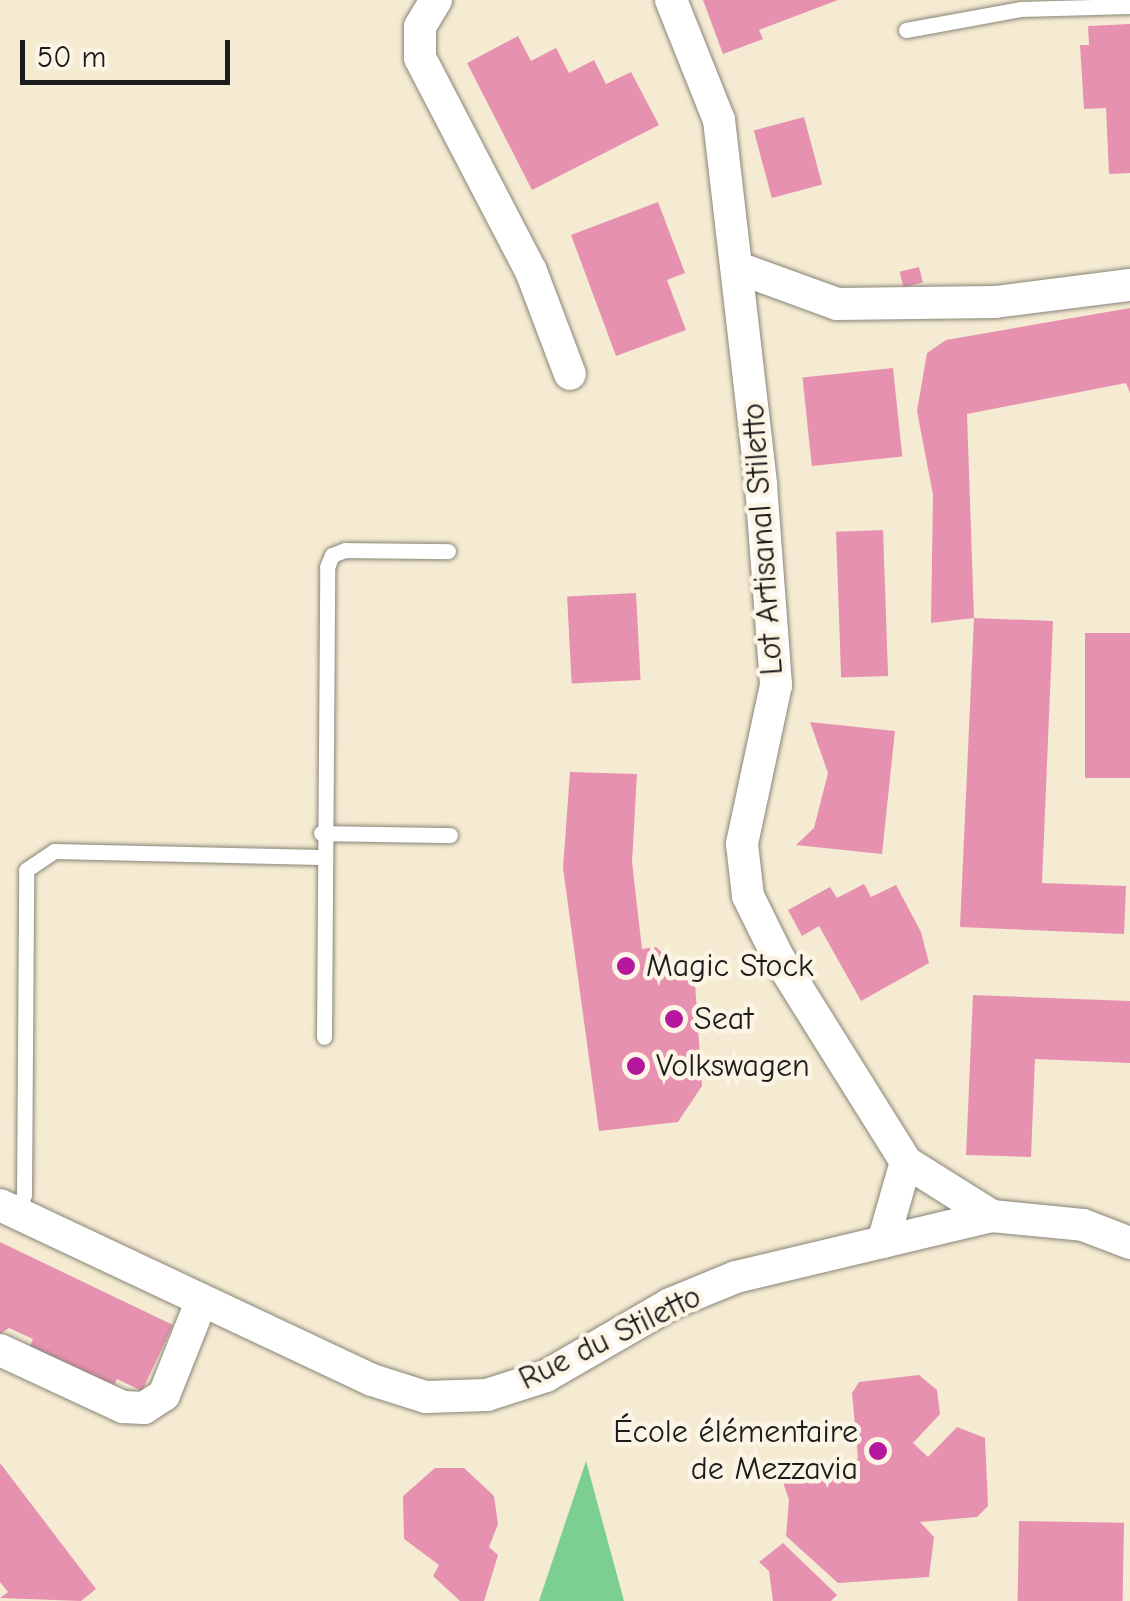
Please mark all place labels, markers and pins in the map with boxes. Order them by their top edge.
place label: Magic Stock [646,947,813,985]
marker: Magic Stock [615,955,637,977]
place label: Seat [694,1000,753,1038]
marker: Seat [663,1008,685,1030]
place label: Volkswagen [656,1047,810,1085]
marker: Volkswagen [625,1055,647,1077]
place label: École élémentaire de Mezzavia [613,1414,858,1489]
marker: École élémentaire de Mezzavia [867,1440,889,1462]

